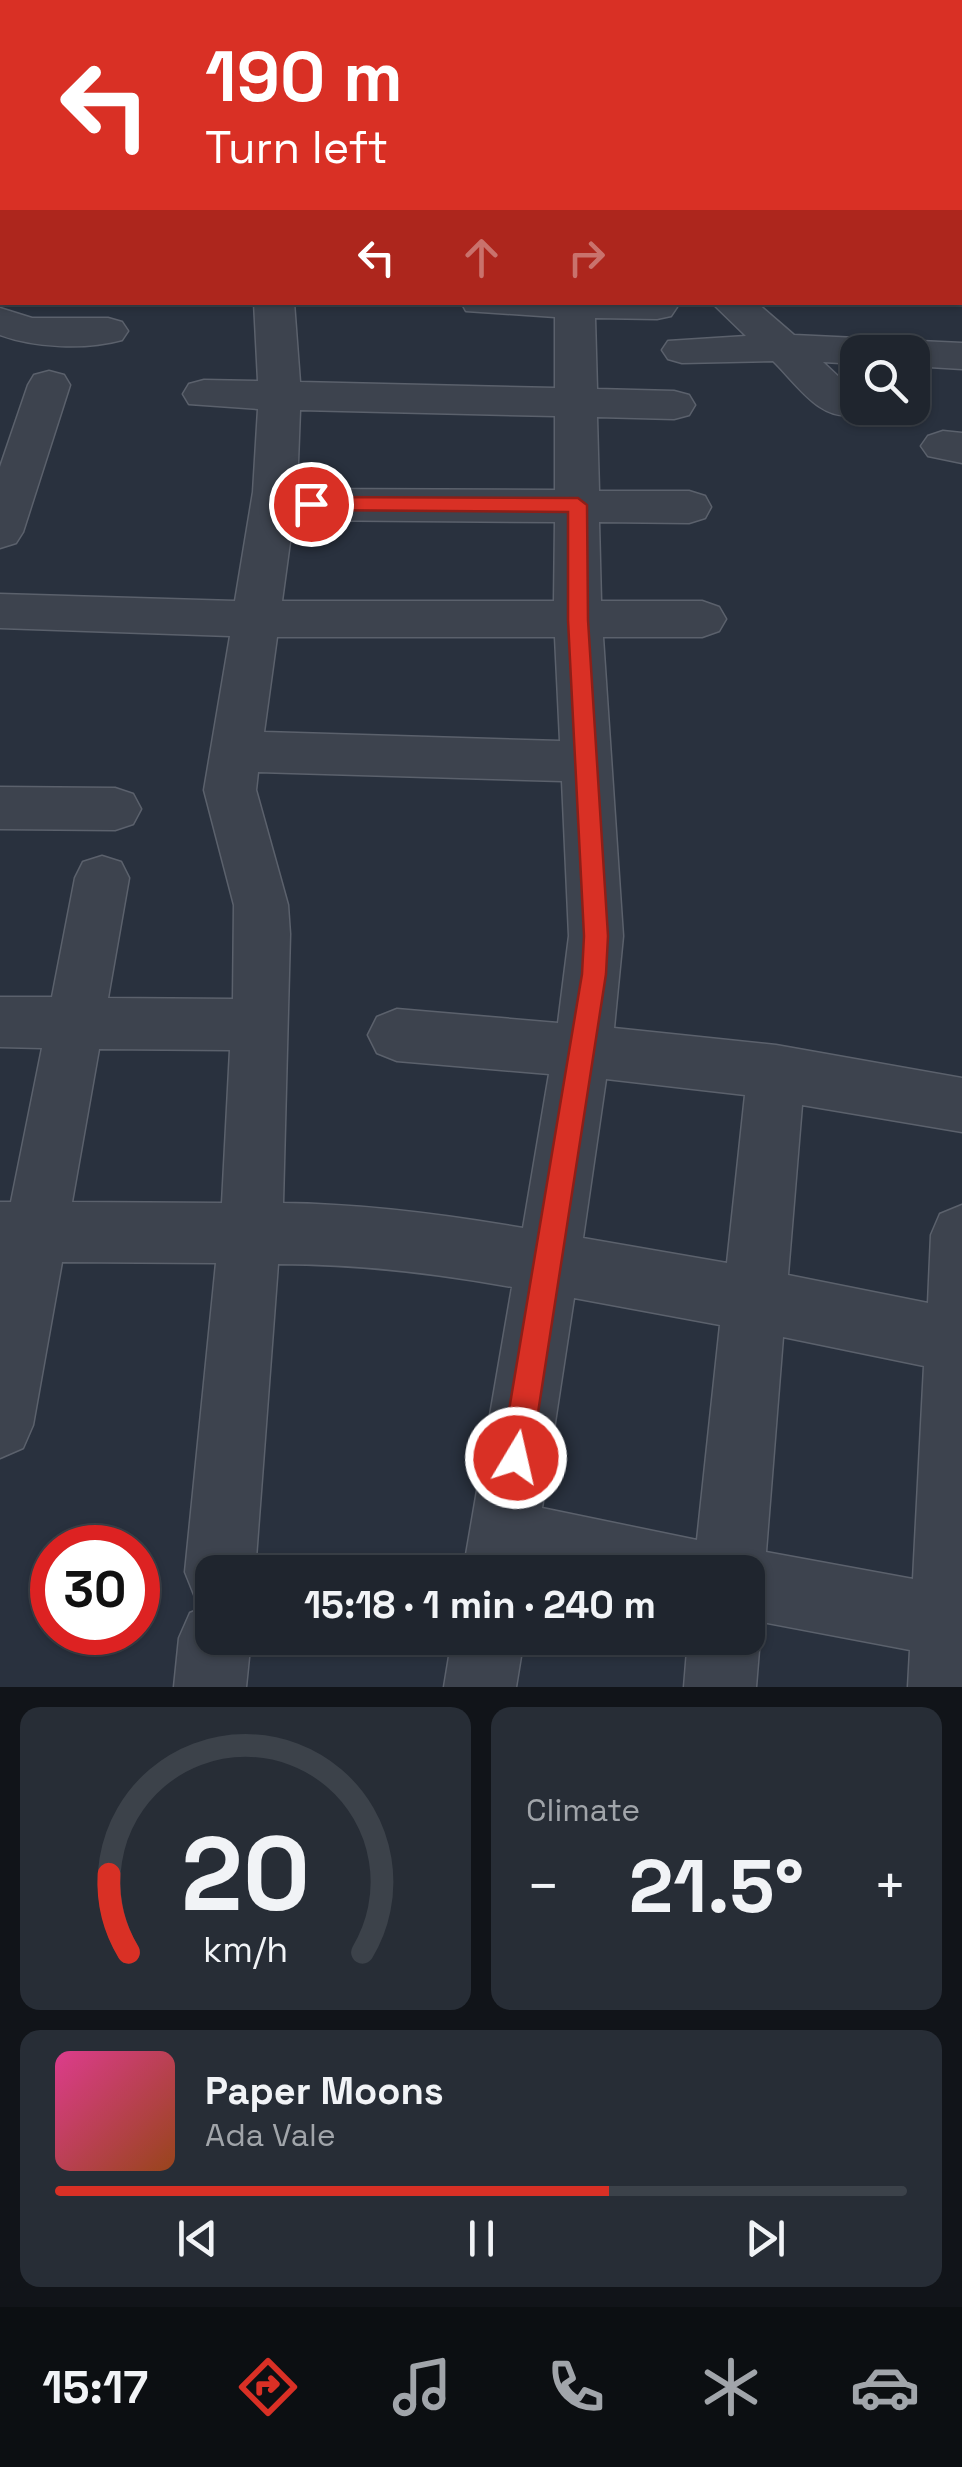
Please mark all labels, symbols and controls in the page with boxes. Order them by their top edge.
text: 190 m [205,32,403,121]
icon: left [40,40,170,170]
text: Turn left [205,119,388,176]
icon: left [349,230,404,285]
icon: ahead [454,230,509,285]
icon: right [559,230,614,285]
map controls [840,335,930,425]
button: search [840,335,930,425]
pin [269,462,354,547]
icon: arrive [284,477,339,532]
position arrow [464,1406,568,1510]
speed limit sign: 30 [30,1525,160,1655]
text: 15:18 · 1 min · 240 m [304,1581,656,1629]
text: Climate [526,1790,640,1830]
text: 20 [181,1808,310,1940]
text: 21.5° [629,1838,804,1934]
text: − [526,1851,560,1921]
text: + [873,1851,907,1921]
text: km/h [203,1927,288,1972]
text: Paper Moons [205,2067,444,2115]
text: Ada Vale [205,2115,336,2155]
icon: previous [170,2211,225,2266]
icon: pause [454,2211,509,2266]
icon: next [738,2211,793,2266]
icon: directions [233,2352,303,2422]
icon: music [387,2352,457,2422]
icon: phone [541,2352,611,2422]
icon: climate [696,2352,766,2422]
icon: car [850,2352,920,2422]
text: 15:17 [42,2359,148,2416]

